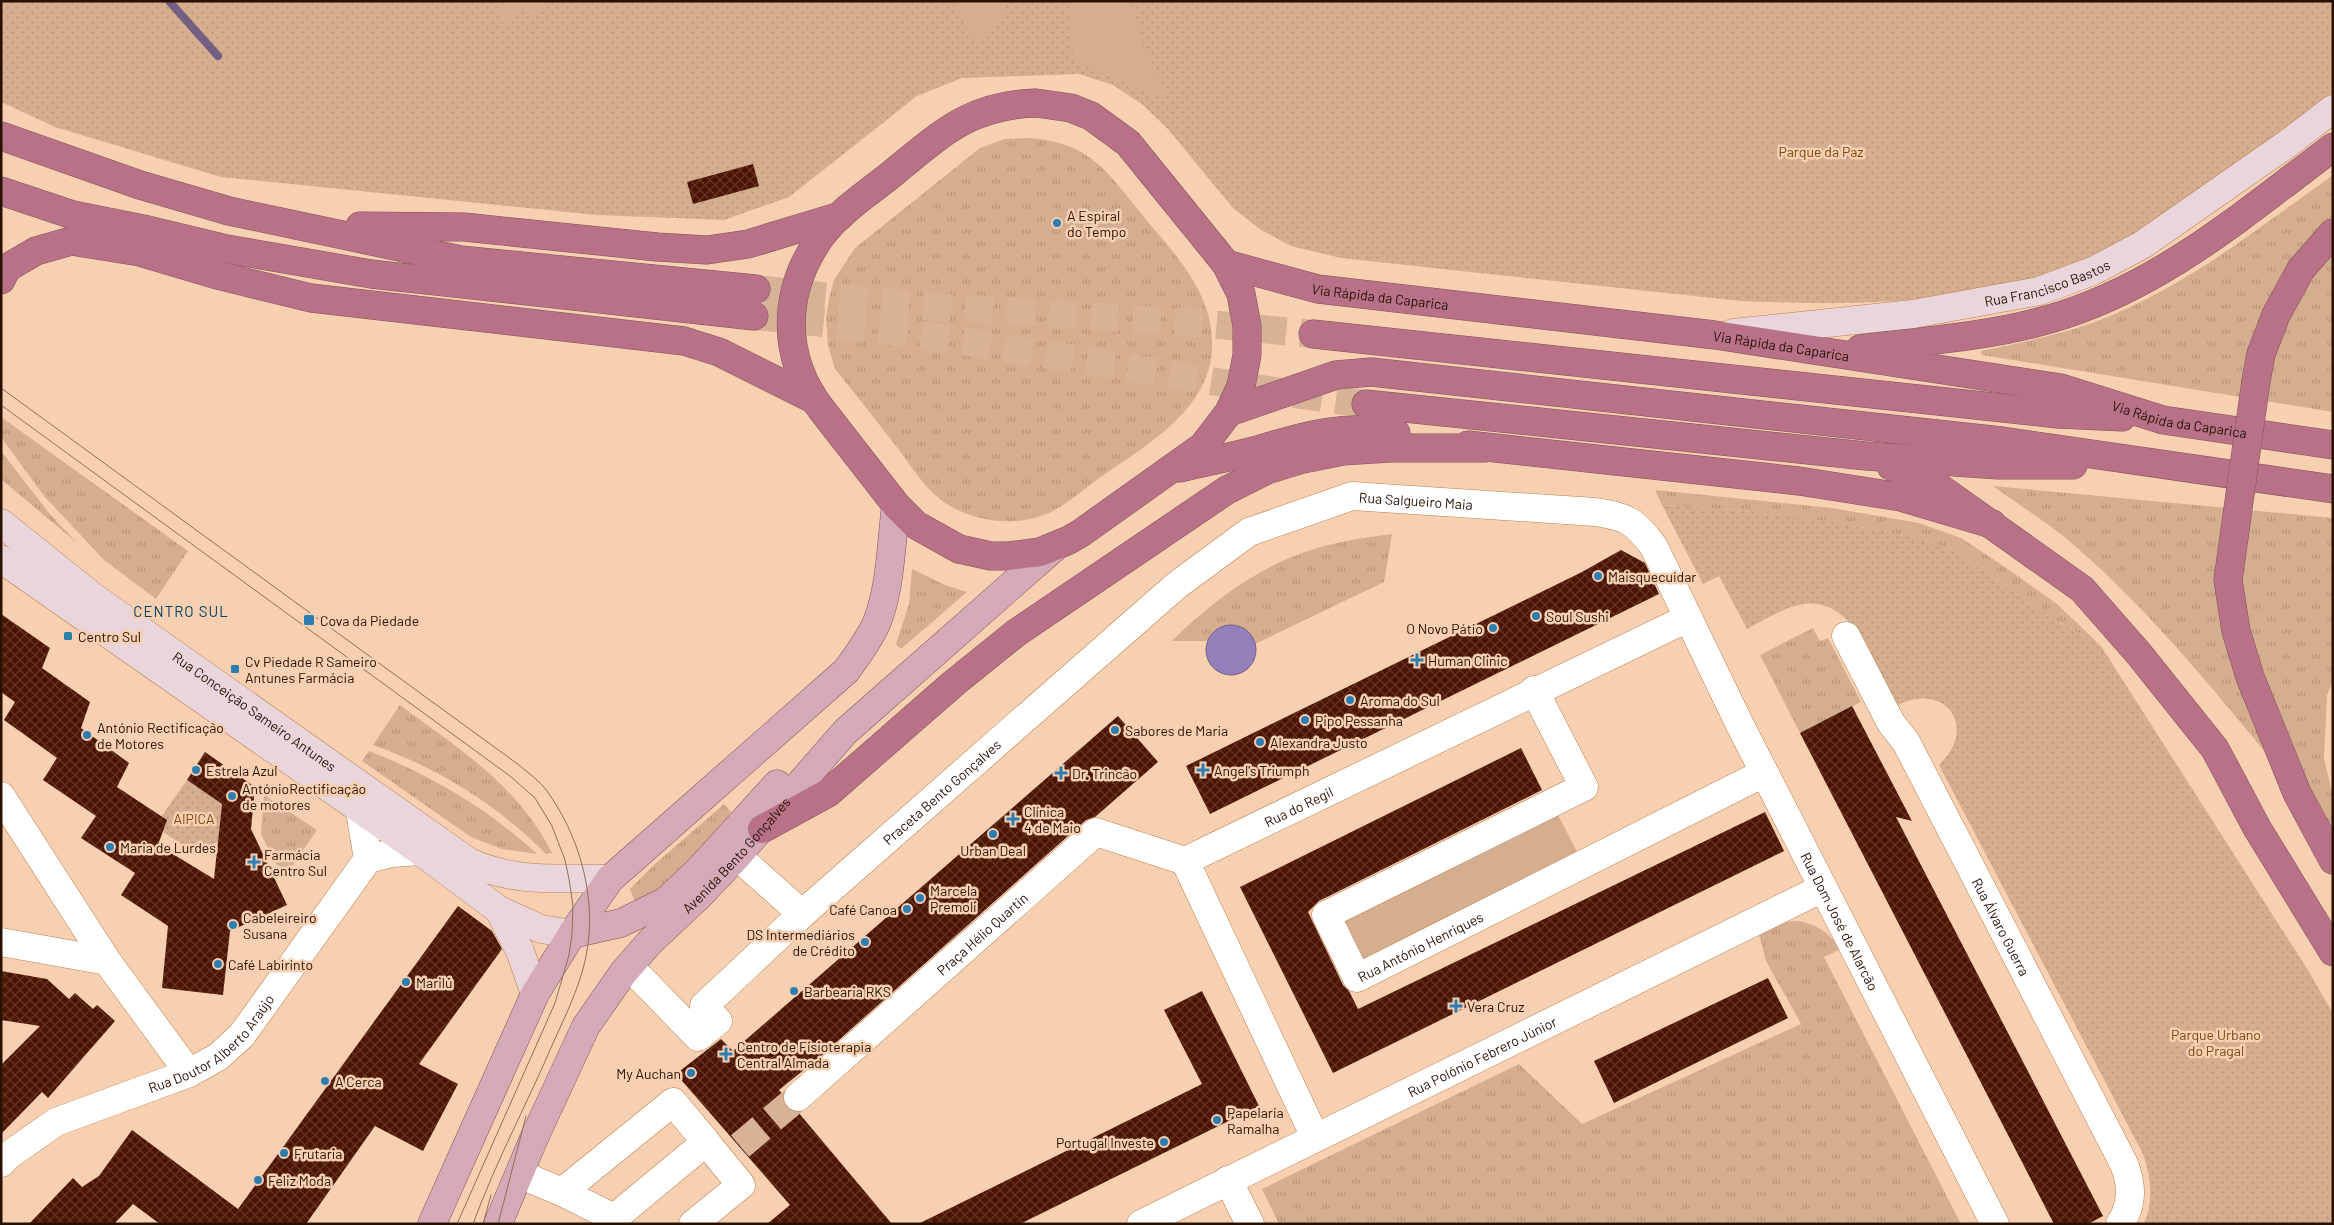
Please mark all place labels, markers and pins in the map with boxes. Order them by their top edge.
place label: A Espiral do Tempo [1067,207,1126,240]
marker: A Espiral do Tempo [1051,217,1063,229]
place label: Maisquecuidar [1608,568,1696,585]
marker: Maisquecuidar [1592,570,1604,582]
place label: Soul Sushi [1546,608,1609,625]
marker: Soul Sushi [1530,610,1542,622]
place label: Cova da Piedade [320,612,419,629]
marker: Cova da Piedade [302,613,316,627]
place label: O Novo Pátio [1406,620,1483,637]
marker: O Novo Pátio [1487,622,1499,634]
place label: Centro Sul [78,628,141,645]
marker: Centro Sul [62,630,74,642]
place label: Human Clinic [1428,652,1507,669]
place label: Cv Piedade R Sameiro Antunes Farmácia [245,653,377,686]
marker: Human Clinic [1410,653,1424,667]
marker: Cv Piedade R Sameiro Antunes Farmácia [229,663,241,675]
place label: Aroma do Sul [1360,692,1440,709]
marker: Aroma do Sul [1344,694,1356,706]
place label: Pipo Pessanha [1315,712,1403,729]
marker: Pipo Pessanha [1299,714,1311,726]
place label: António Rectificação de Motores [97,719,224,752]
place label: Sabores de Maria [1125,722,1228,739]
marker: Sabores de Maria [1109,724,1121,736]
marker: António Rectificação de Motores [81,729,93,741]
place label: Alexandra Justo [1270,734,1368,751]
marker: Alexandra Justo [1254,736,1266,748]
place label: Estrela Azul [206,762,277,779]
place label: Angel's Triumph [1214,762,1309,779]
marker: Angel's Triumph [1196,763,1210,777]
marker: Estrela Azul [190,764,202,776]
place label: Dr. Trincão [1072,765,1137,782]
marker: Dr. Trincão [1054,766,1068,780]
place label: AntónioRectificação de motores [242,780,366,813]
marker: AntónioRectificação de motores [226,790,238,802]
place label: Clínica 4 de Maio [1024,803,1081,836]
marker: Clínica 4 de Maio [1006,812,1020,826]
marker: Urban Deal [987,828,999,840]
place label: Maria de Lurdes [120,839,216,856]
marker: Maria de Lurdes [104,841,116,853]
place label: Urban Deal [960,842,1026,859]
place label: Farmácia Centro Sul [264,846,327,879]
marker: Farmácia Centro Sul [248,856,260,868]
place label: Marcela Premoli [930,882,977,915]
marker: Marcela Premoli [914,892,926,904]
place label: Café Canoa [829,901,897,918]
marker: Café Canoa [901,903,913,915]
place label: Cabeleireiro Susana [243,909,317,942]
marker: Cabeleireiro Susana [227,919,239,931]
place label: DS Intermediários de Crédito [746,926,855,959]
marker: DS Intermediários de Crédito [859,936,871,948]
place label: Café Labirinto [228,956,313,973]
marker: Café Labirinto [212,958,224,970]
place label: Marilú [416,974,453,991]
marker: Marilú [400,976,412,988]
place label: Barbearia RKS [804,983,891,1000]
marker: Barbearia RKS [788,985,800,997]
place label: Vera Cruz [1467,998,1524,1015]
marker: Vera Cruz [1449,999,1463,1013]
place label: Centro de Fisioterapia Central Almada [737,1038,871,1071]
marker: Centro de Fisioterapia Central Almada [719,1047,733,1061]
place label: My Auchan [616,1065,681,1082]
marker: My Auchan [685,1067,697,1079]
place label: A Cerca [335,1073,382,1090]
marker: A Cerca [319,1075,331,1087]
place label: Papelaria Ramalha [1227,1104,1284,1137]
marker: Papelaria Ramalha [1211,1114,1223,1126]
place label: Portugal Investe [1056,1134,1154,1151]
marker: Portugal Investe [1158,1136,1170,1148]
place label: Frutaria [294,1145,342,1162]
marker: Frutaria [278,1147,290,1159]
place label: Feliz Moda [268,1172,331,1189]
marker: Feliz Moda [252,1174,264,1186]

